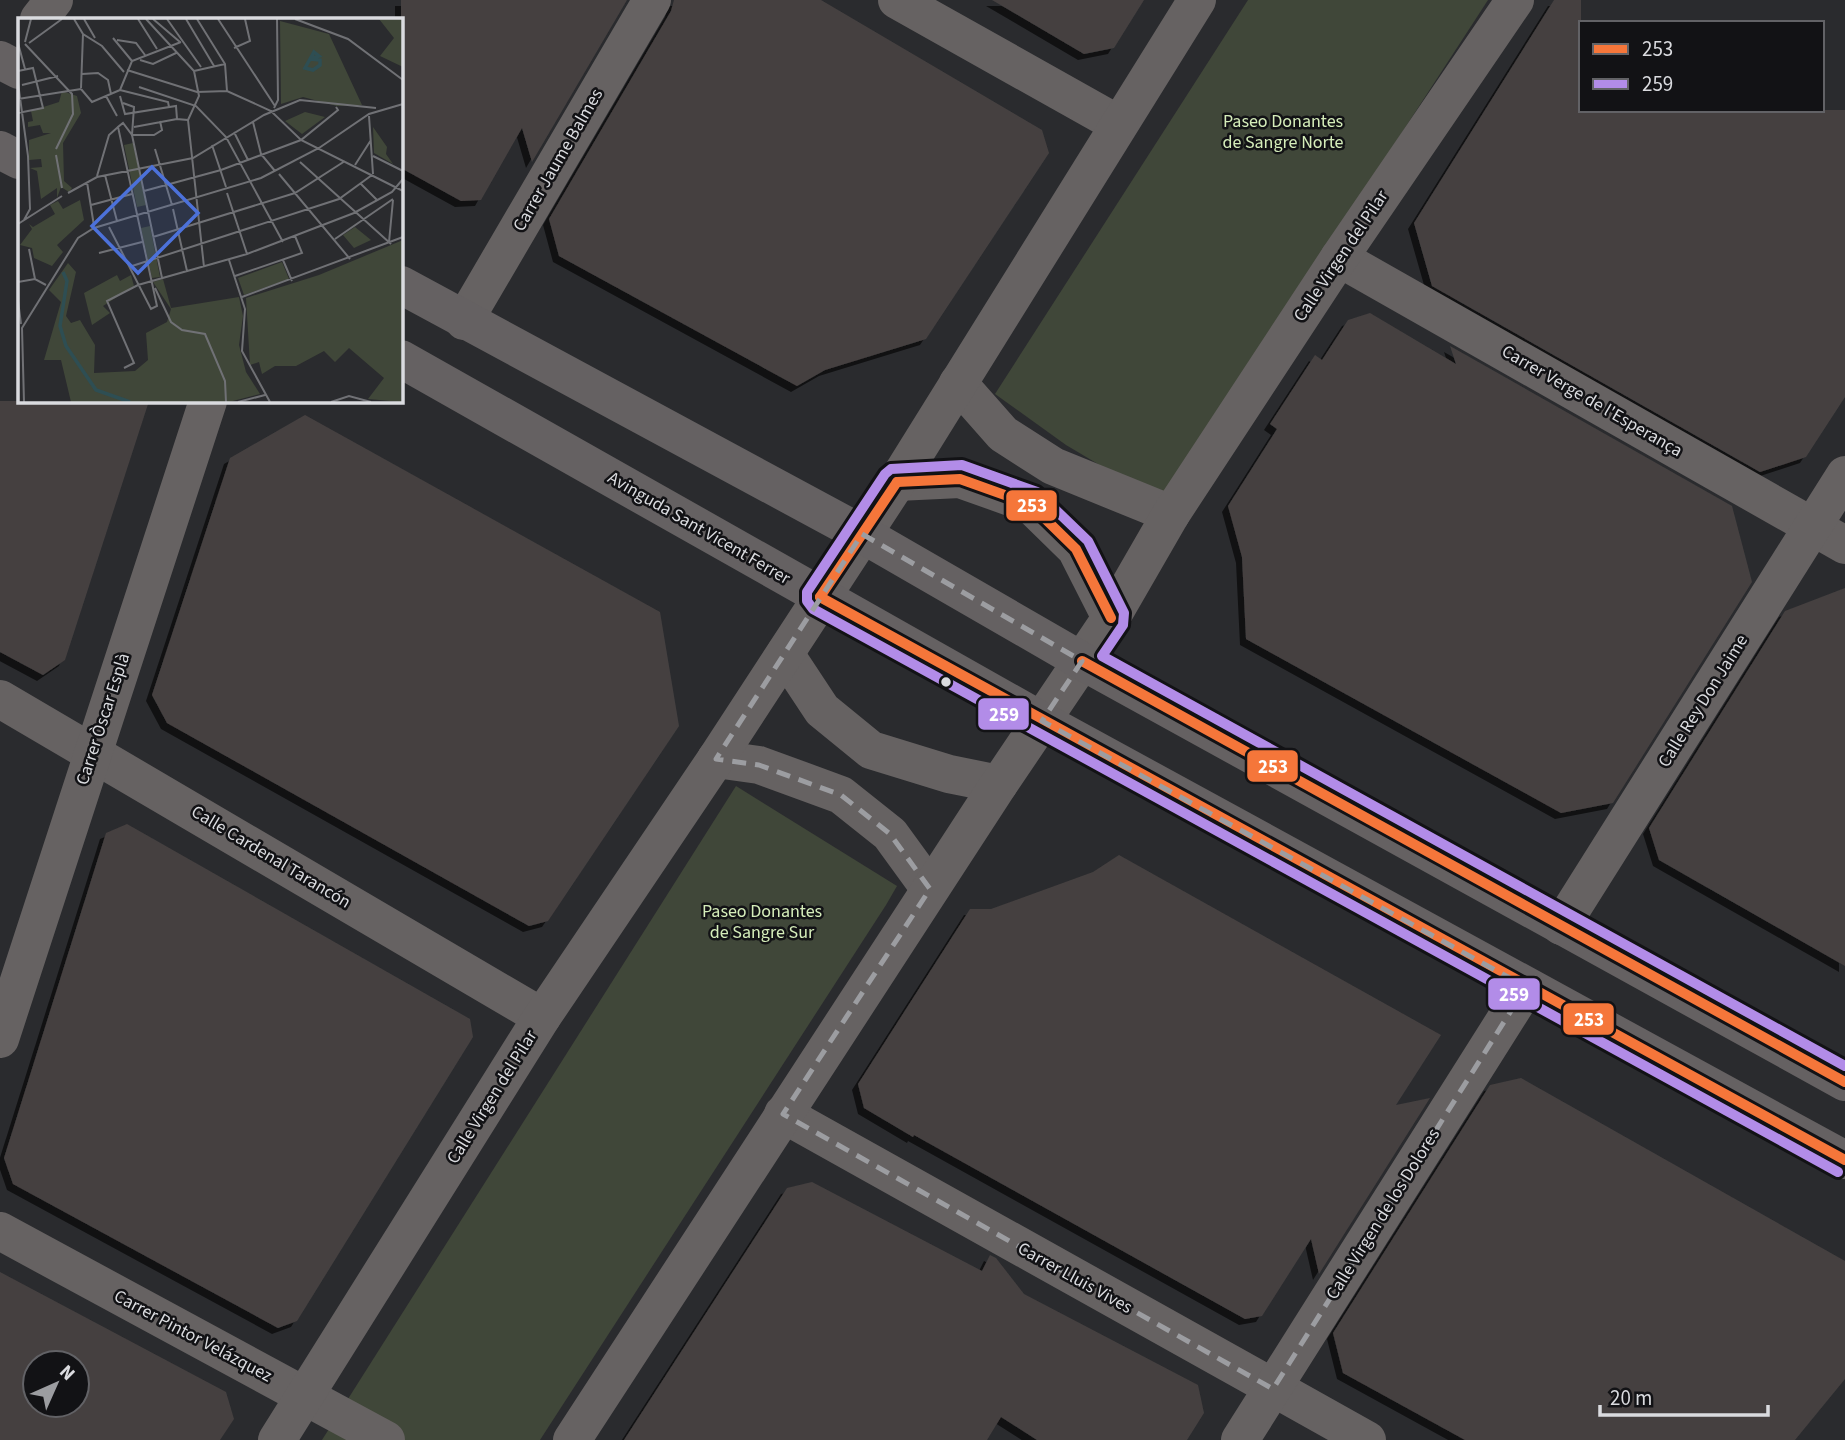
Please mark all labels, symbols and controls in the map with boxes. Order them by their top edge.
inset map [18,18,402,402]
legend [1579,21,1824,112]
text: 253 [1642,34,1673,64]
text: 259 [1642,69,1673,99]
street label: Carrer Jaume Balmes [507,84,609,236]
park label: Paseo Donantes de Sangre Norte [1222,109,1344,155]
street label: Calle Virgen del Pilar [1288,185,1395,327]
street label: Carrer Verge de l'Esperança [1497,339,1687,463]
street label: Avinguda Sant Vicent Ferrer [603,465,796,591]
line badge: 253 [1005,489,1058,522]
text: 253 [1017,493,1047,520]
street label: Calle Rey Don Jaime [1652,630,1754,772]
street label: Carrer Òscar Esplà [70,650,136,788]
unlabelled marker [939,675,953,689]
line badge: 259 [977,697,1030,731]
text: 259 [989,702,1019,729]
line badge: 253 [1246,749,1299,783]
text: 253 [1258,754,1288,781]
street label: Calle Cardenal Tarancón [187,799,355,915]
park label: Paseo Donantes de Sangre Sur [702,899,822,945]
line badge: 259 [1487,977,1541,1011]
text: 259 [1499,982,1529,1009]
line badge: 253 [1562,1002,1615,1036]
text: 253 [1574,1007,1604,1034]
street label: Calle Virgen del Pilar [441,1025,544,1169]
street label: Calle Virgen de los Dolores [1320,1124,1446,1304]
street label: Carrer Lluis Vives [1013,1236,1137,1320]
street label: Carrer Pintor Velázquez [110,1284,277,1388]
north arrow [21,1349,91,1419]
text: N [53,1359,81,1387]
scale bar [1600,1374,1768,1418]
text: 20 m [1610,1383,1652,1413]

